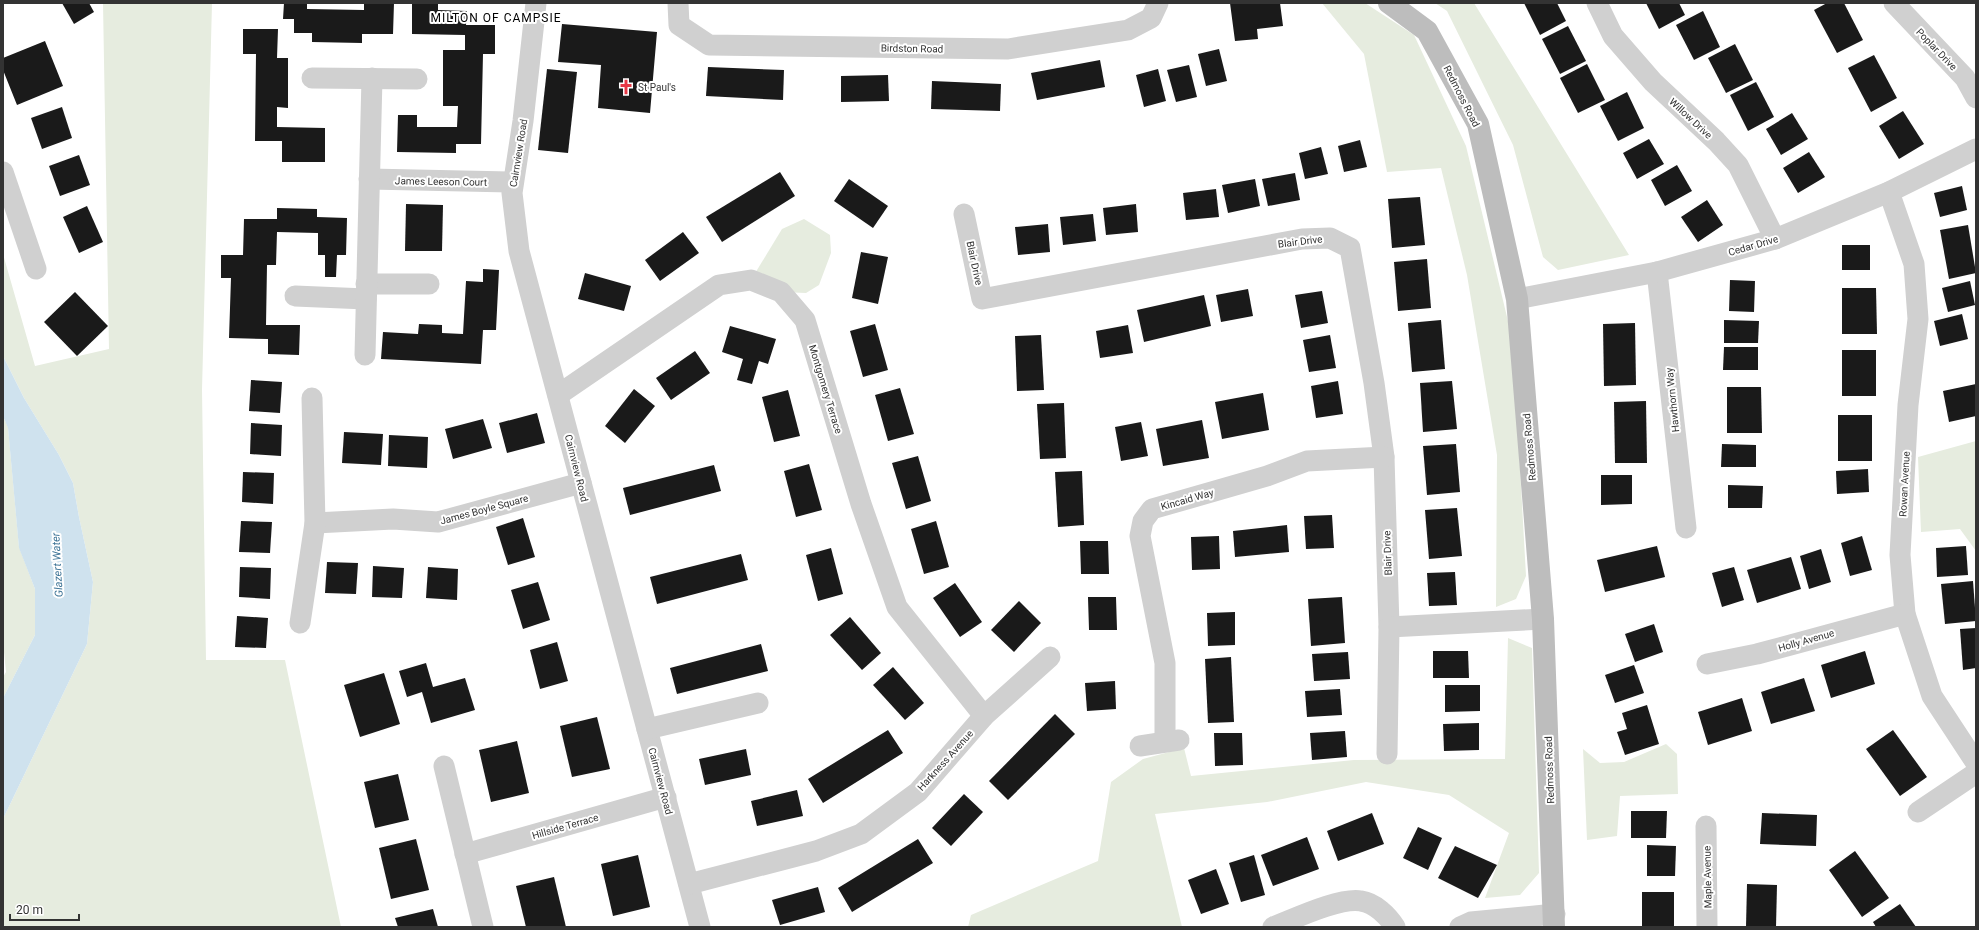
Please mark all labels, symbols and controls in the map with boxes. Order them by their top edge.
district label: MILTON OF CAMPSIE [430,11,562,25]
street label: Poplar Drive [1914,26,1959,73]
street label: Birdston Road [881,42,943,55]
street label: Redmoss Road [1441,64,1482,129]
church icon: St Paul's [617,78,635,96]
place label: St Paul's [638,82,676,93]
street label: Willow Drive [1667,96,1714,141]
street label: Cairnview Road [508,118,529,188]
street label: James Leeson Court [395,175,487,188]
street label: Blair Drive [1277,233,1323,250]
street label: Cedar Drive [1727,233,1779,258]
street label: Blair Drive [964,240,985,286]
street label: Montgomery Terrace [807,343,844,435]
street label: Hawthorn Way [1664,367,1681,433]
street label: Redmoss Road [1521,413,1538,481]
street label: Cairnview Road [563,433,590,503]
street label: Rowan Avenue [1897,451,1912,517]
street label: Kincaid Way [1160,487,1215,512]
street label: James Boyle Square [439,492,529,527]
street label: Blair Drive [1381,530,1394,576]
water label: Glazert Water [49,532,66,598]
street label: Holly Avenue [1777,627,1835,654]
street label: Harkness Avenue [915,728,975,793]
street label: Redmoss Road [1543,736,1556,804]
street label: Cairnview Road [646,746,675,816]
street label: Hillside Terrace [531,812,600,841]
street label: Maple Avenue [1701,846,1714,908]
scale bar [10,896,79,922]
text: 20 m [16,903,43,917]

